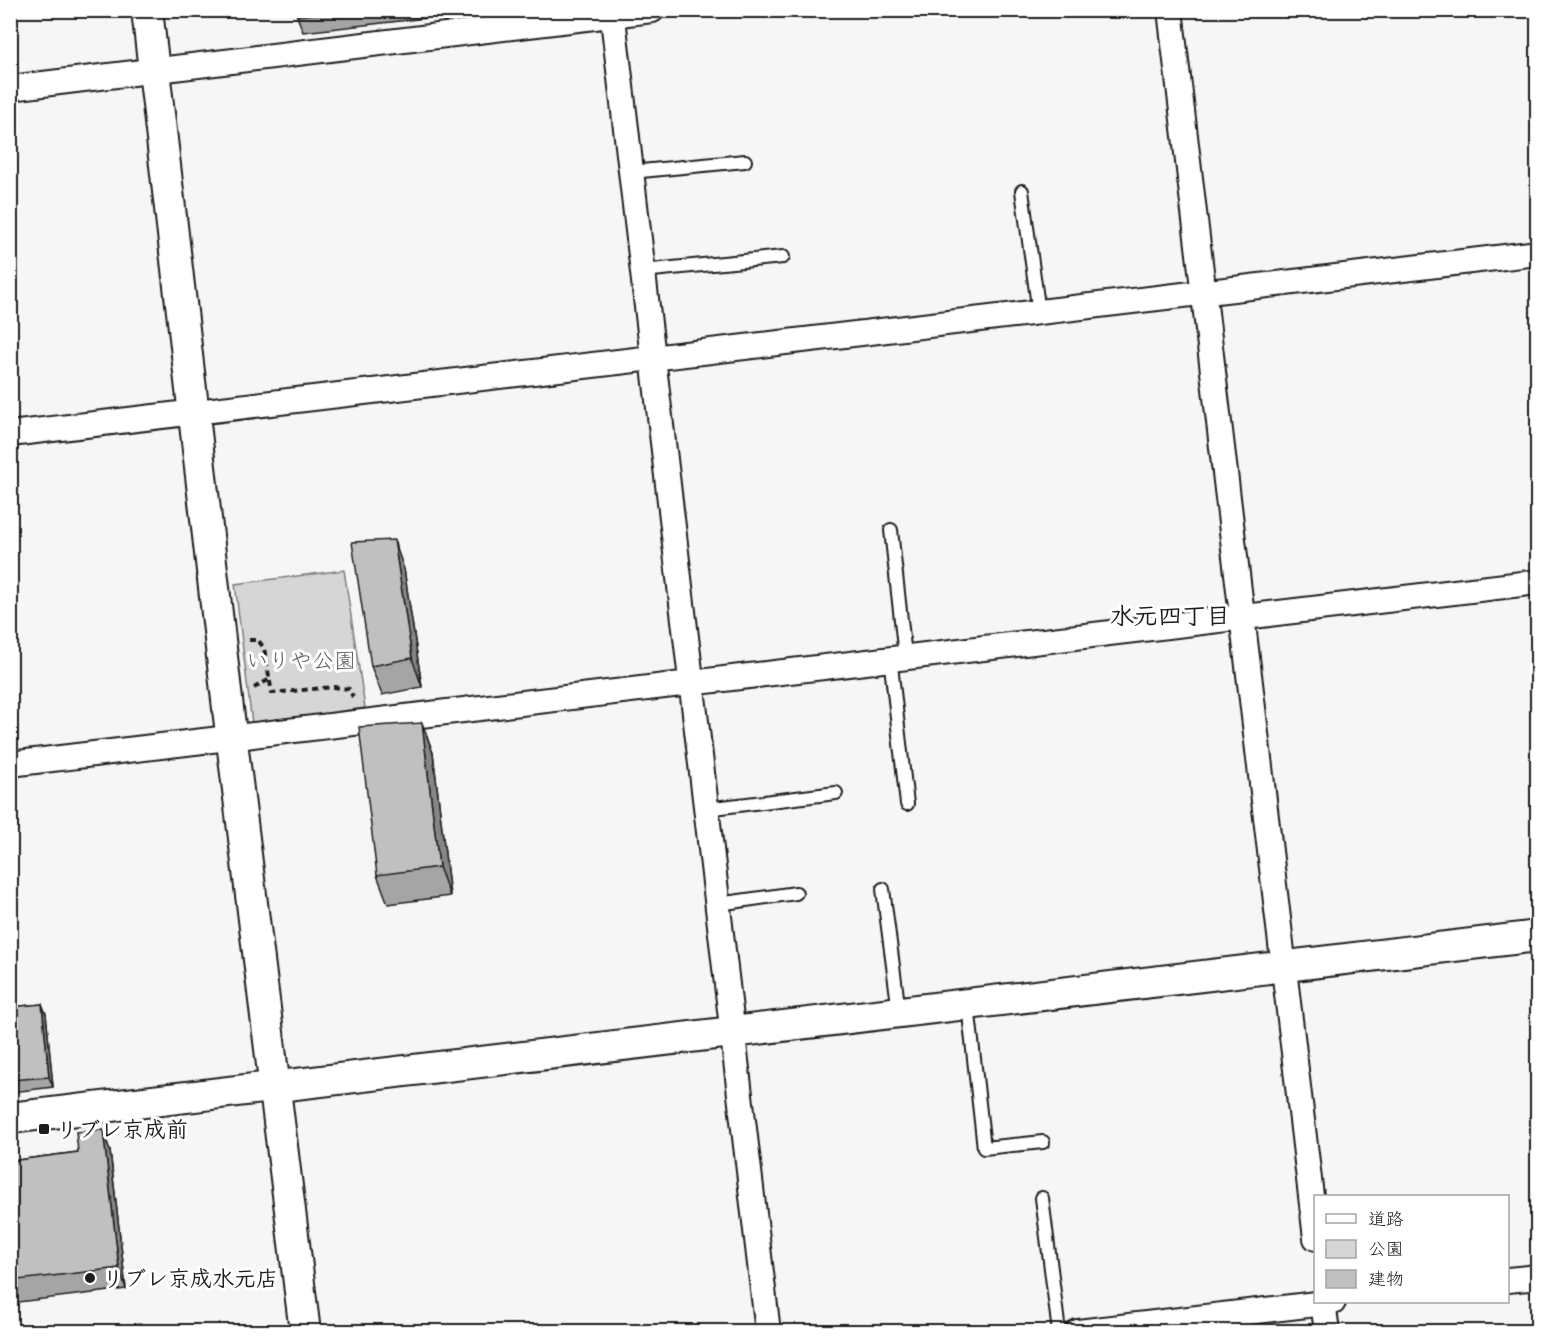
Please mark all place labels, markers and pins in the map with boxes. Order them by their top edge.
place label: リブレ京成前 [56,1117,188,1143]
marker: リブレ京成前 [37,1122,51,1136]
place label: リブレ京成水元店 [102,1266,278,1292]
marker: リブレ京成水元店 [83,1271,97,1285]

